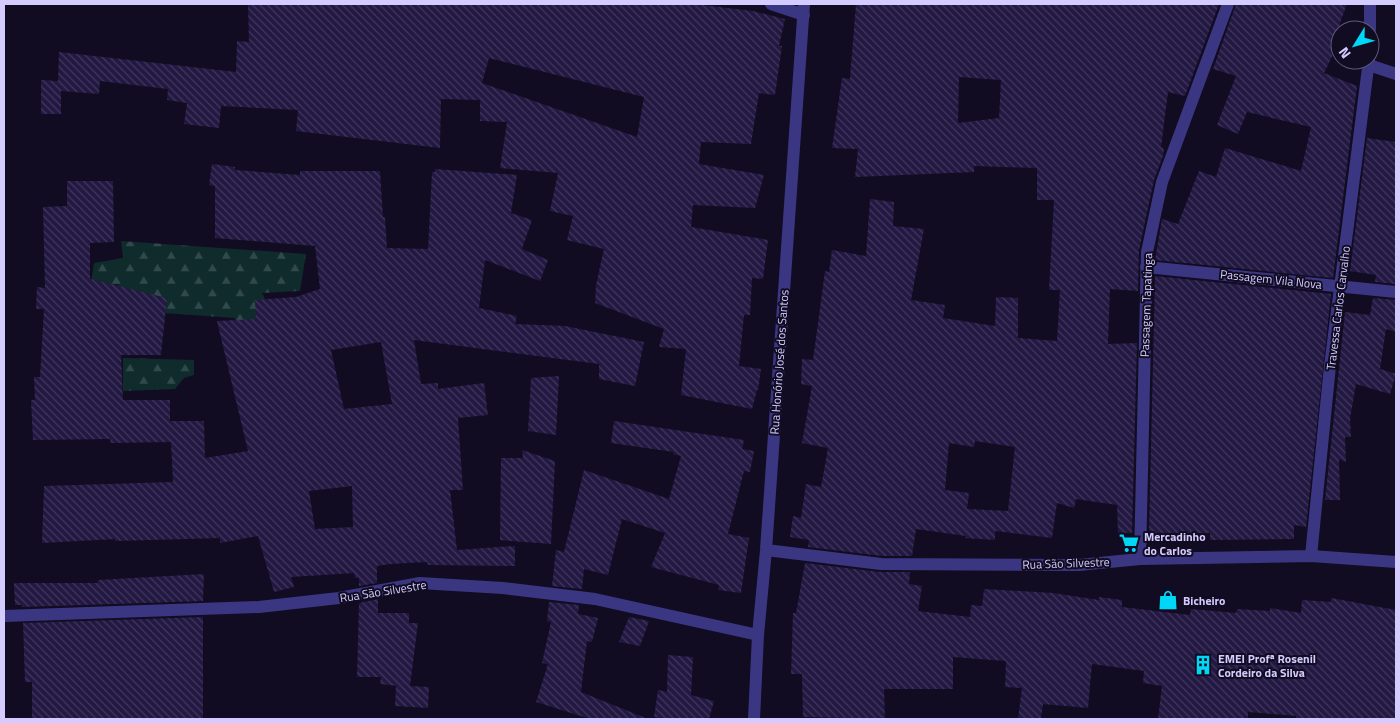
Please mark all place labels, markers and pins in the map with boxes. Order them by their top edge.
place label: Mercadinho do Carlos [1144,527,1206,560]
supermarket icon: Mercadinho do Carlos [1118,532,1140,554]
shop icon: Bicheiro [1157,589,1179,611]
place label: Bicheiro [1183,591,1225,610]
place label: EMEI Profª Rosenil Cordeiro da Silva [1218,649,1316,682]
building icon: EMEI Profª Rosenil Cordeiro da Silva [1192,654,1214,676]

